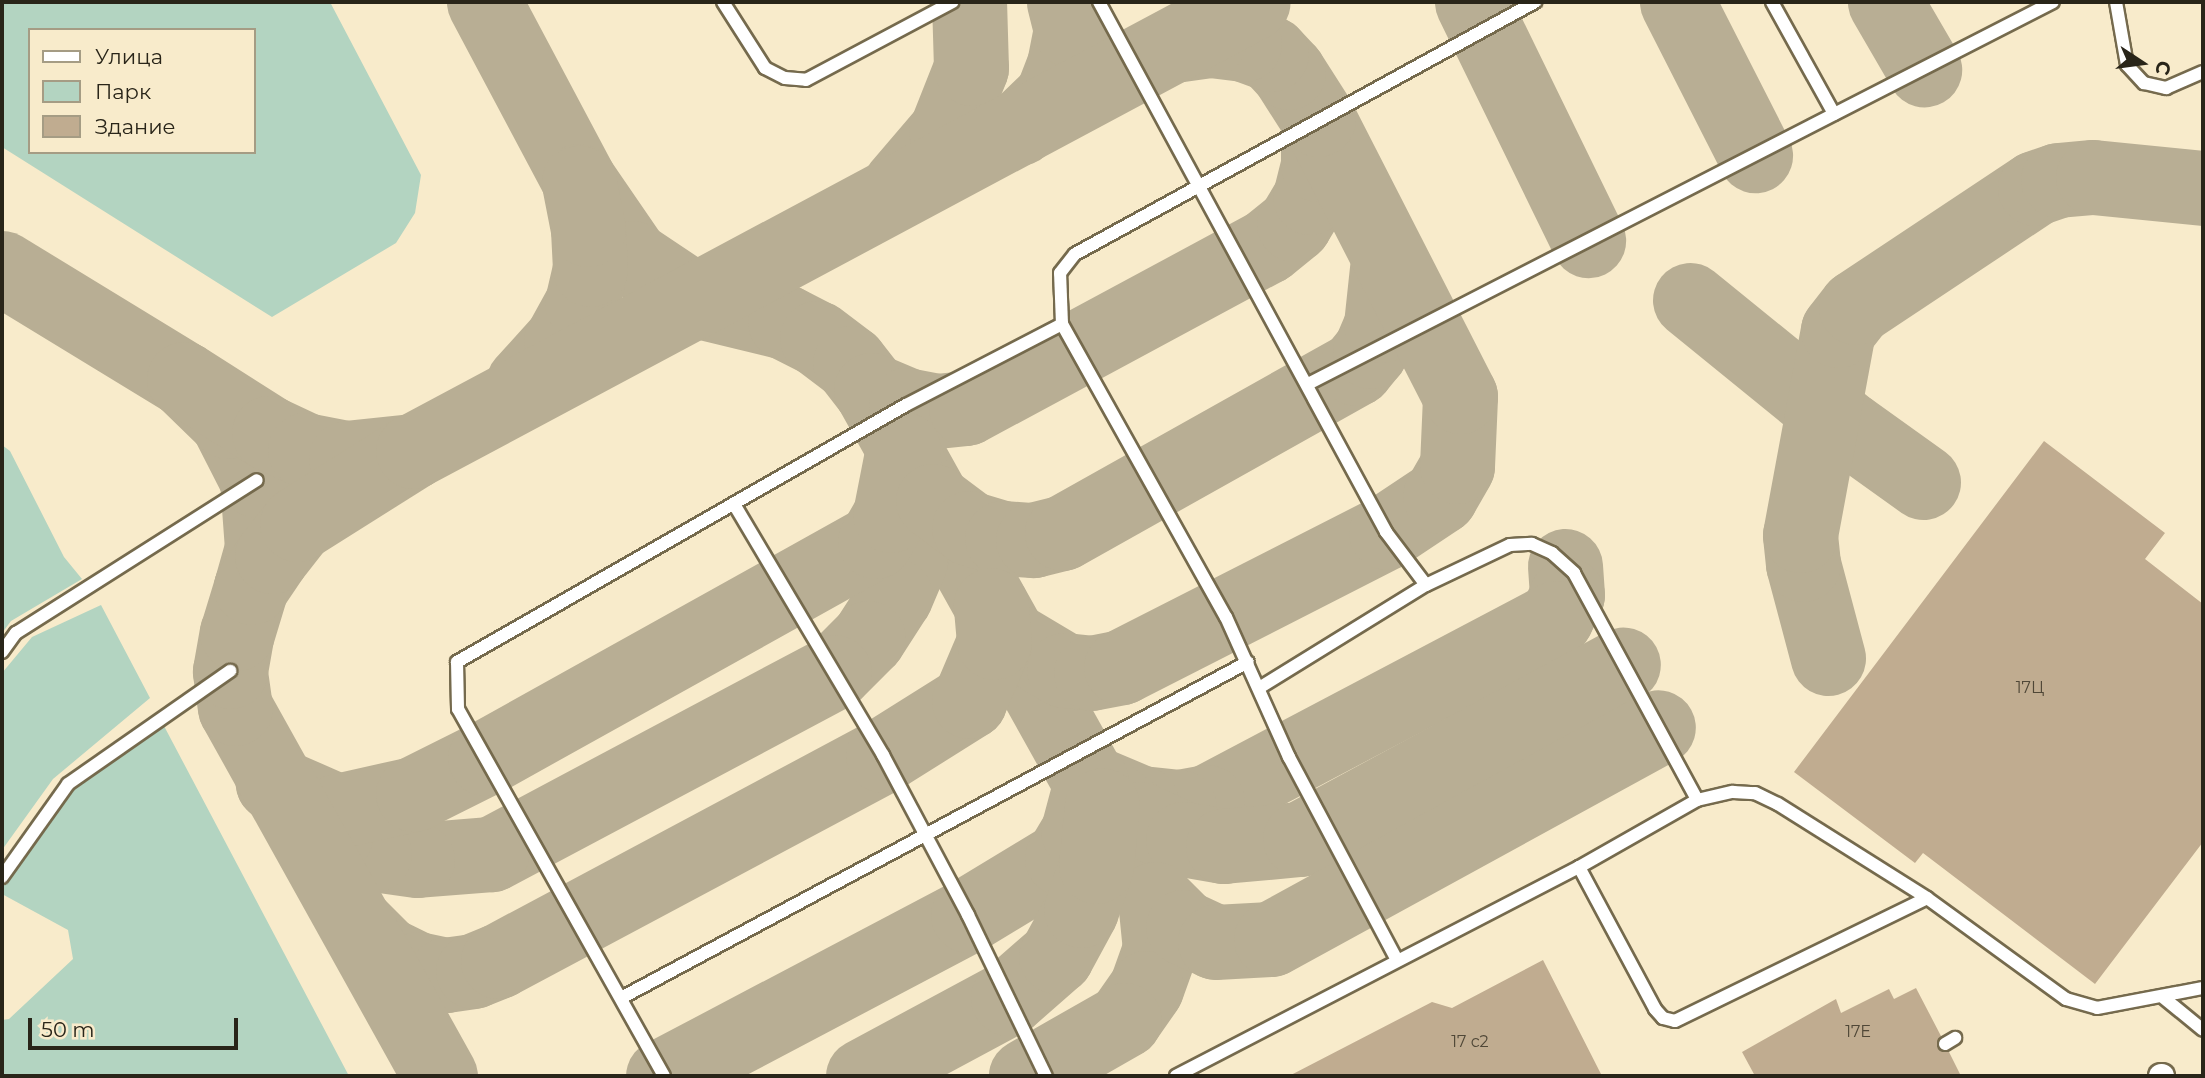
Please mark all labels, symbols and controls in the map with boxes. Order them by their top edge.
legend [28,28,256,154]
north arrow [2107,28,2177,98]
text: Улица [95,44,163,69]
text: С [2150,59,2176,77]
text: Парк [95,79,151,104]
text: Здание [95,114,176,139]
house number: 17Ц [2016,678,2044,698]
scale bar [32,1004,242,1048]
text: 50 m [41,1017,95,1042]
house number: 17Е [1845,1022,1871,1042]
house number: 17 с2 [1451,1032,1489,1052]

